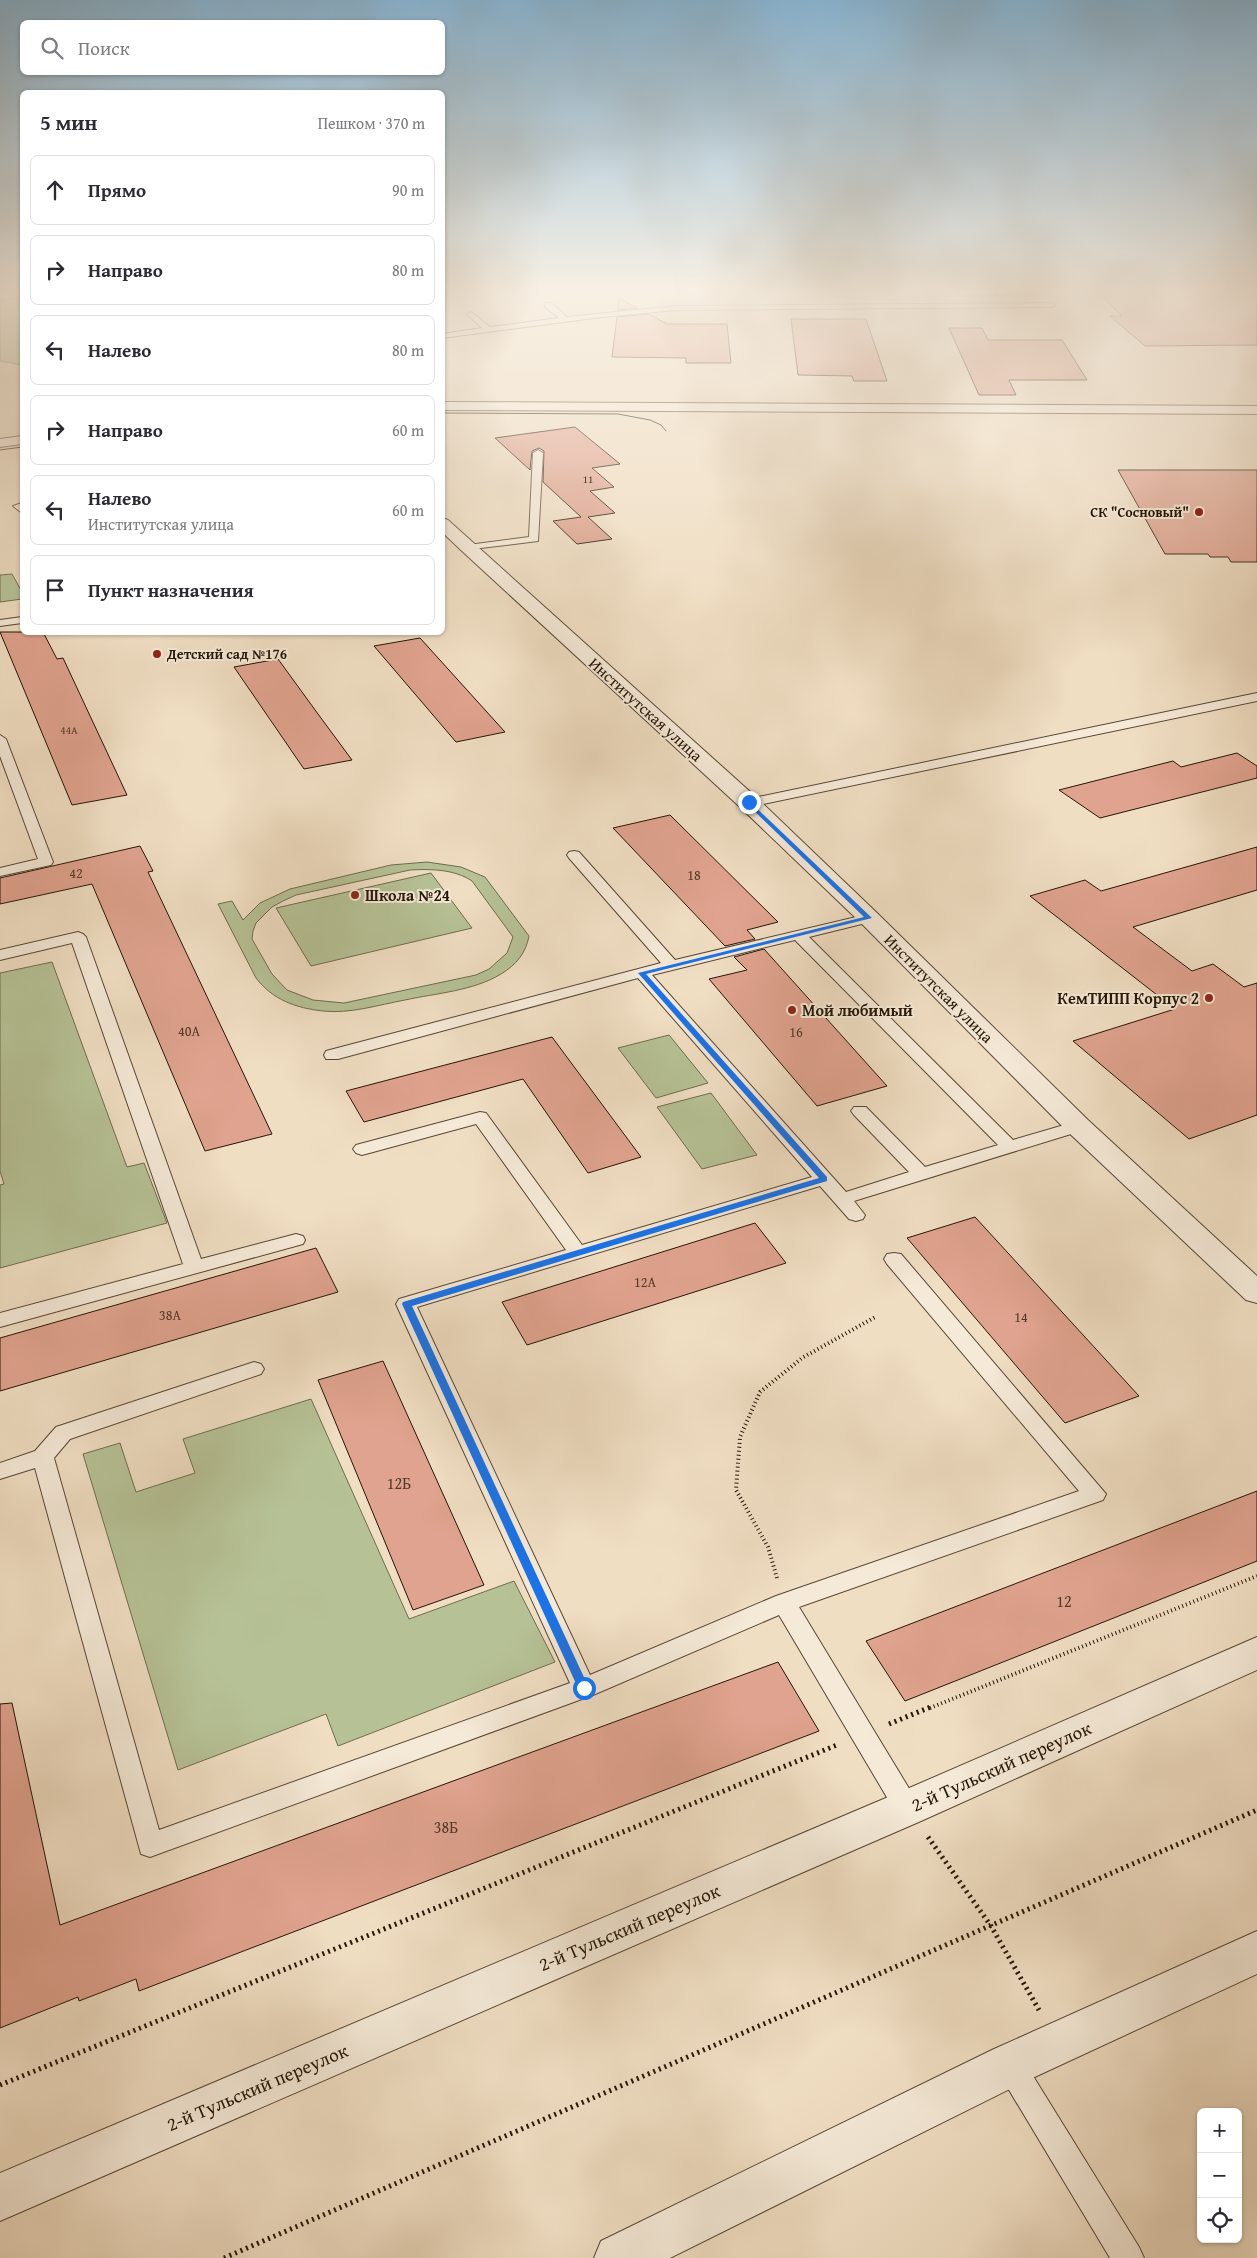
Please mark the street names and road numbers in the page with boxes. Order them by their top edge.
street label: Институтская улица [584,651,709,767]
street label: Институтская улица [879,928,999,1048]
street label: 2-й Тульский переулок [906,1714,1096,1818]
street label: 2-й Тульский переулок [534,1876,724,1978]
street label: 2-й Тульский переулок [162,2036,352,2138]

